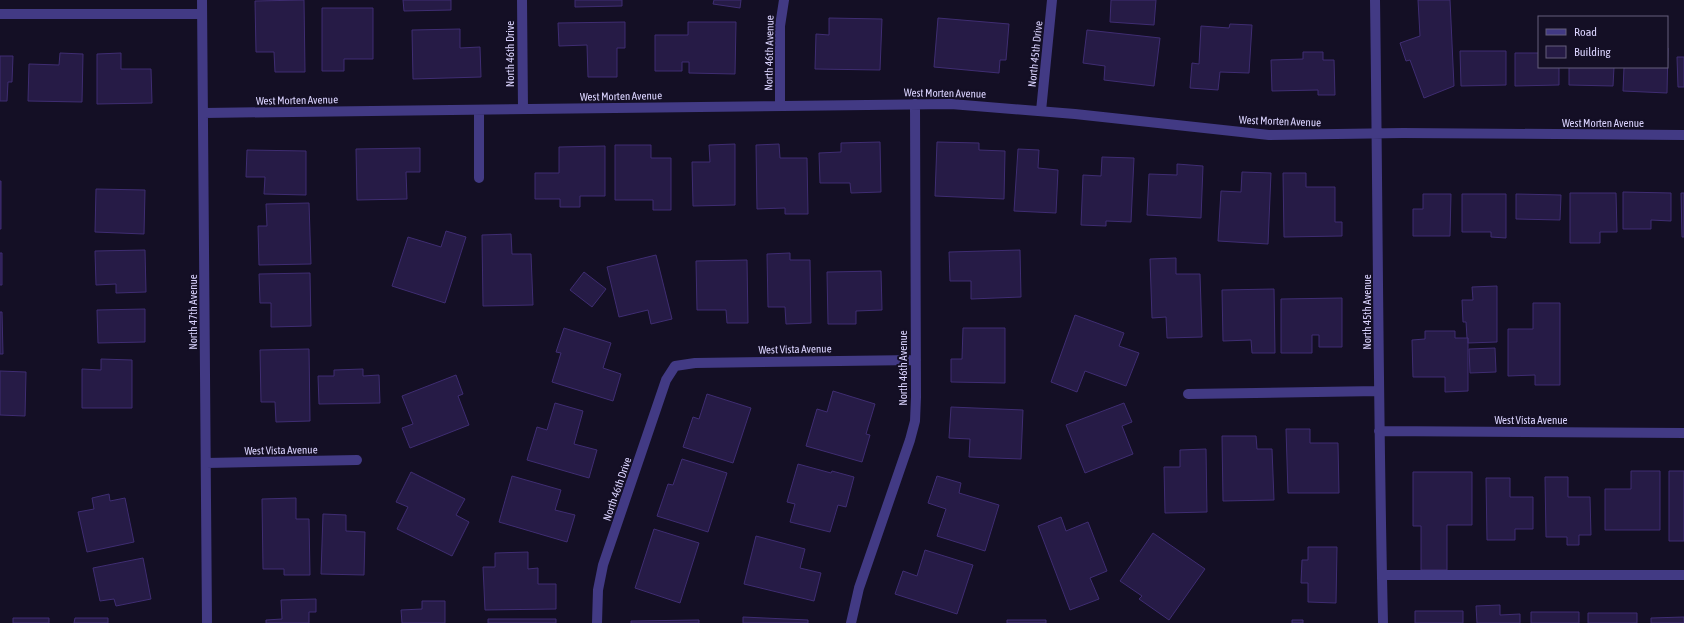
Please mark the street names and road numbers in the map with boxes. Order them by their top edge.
street label: North 46th Avenue [762,15,776,91]
street label: North 45th Drive [1026,20,1044,88]
street label: North 46th Drive [504,21,516,87]
street label: West Morten Avenue [904,86,986,100]
street label: West Morten Avenue [580,89,662,103]
street label: West Morten Avenue [256,93,338,107]
street label: West Morten Avenue [1239,114,1321,128]
street label: West Morten Avenue [1562,117,1644,129]
street label: North 47th Avenue [187,274,199,350]
street label: North 45th Avenue [1361,274,1373,350]
street label: North 46th Avenue [897,330,909,406]
street label: West Vista Avenue [758,342,832,356]
street label: West Vista Avenue [1494,414,1568,426]
street label: West Vista Avenue [244,443,318,457]
street label: North 46th Drive [600,456,634,522]

